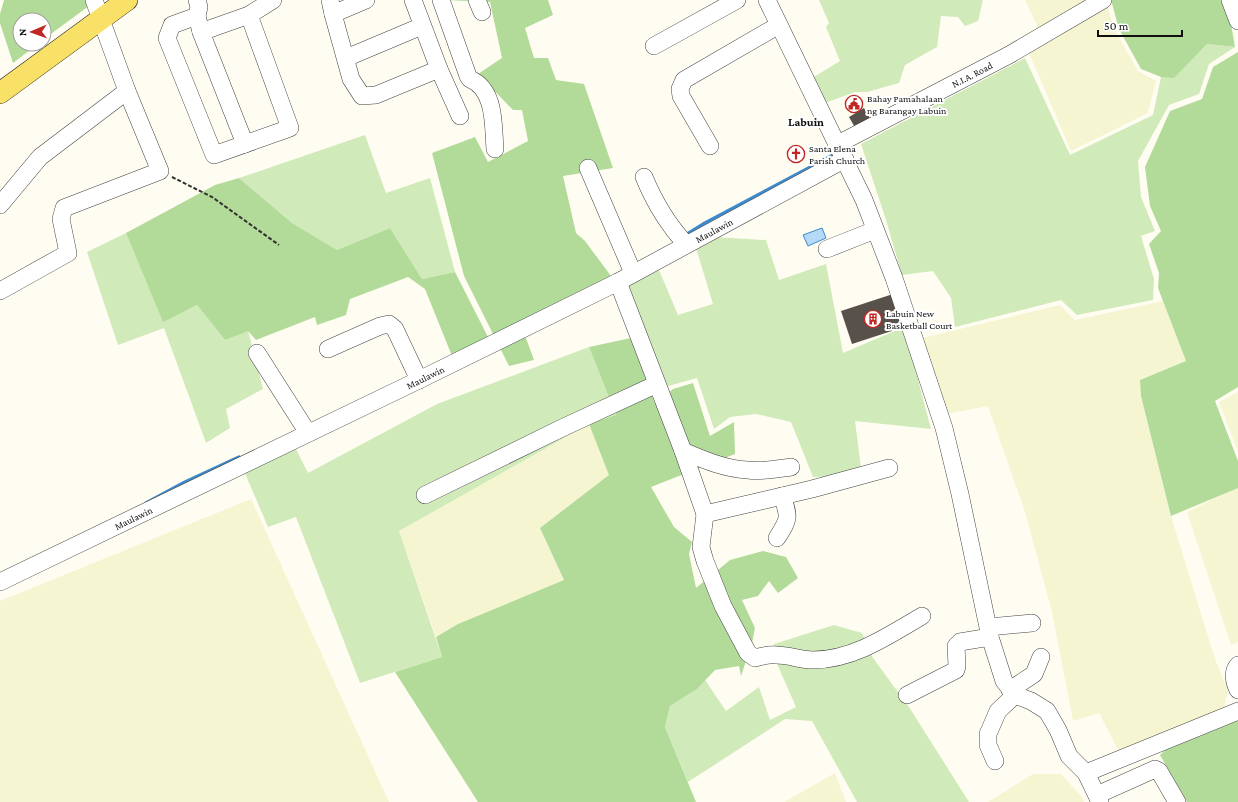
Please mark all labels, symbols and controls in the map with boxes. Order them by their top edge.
north arrow [12,12,52,52]
scale bar [1098,12,1182,38]
text: 50 m [1104,19,1129,33]
text: N [16,28,28,36]
street label: N.I.A. Road [950,59,995,90]
place label: Bahay Pamahalaan ng Barangay Labuin [867,93,947,116]
public building icon: Bahay Pamahalaan ng Barangay Labuin [844,94,864,114]
district label: Labuin [788,115,824,129]
place label: Santa Elena Parish Church [809,143,866,166]
church icon: Santa Elena Parish Church [786,144,806,164]
street label: Maulawin [694,216,735,245]
place label: Labuin New Basketball Court [886,308,953,331]
building icon: Labuin New Basketball Court [863,309,883,329]
street label: Maulawin [405,363,447,391]
street label: Maulawin [113,504,155,532]

